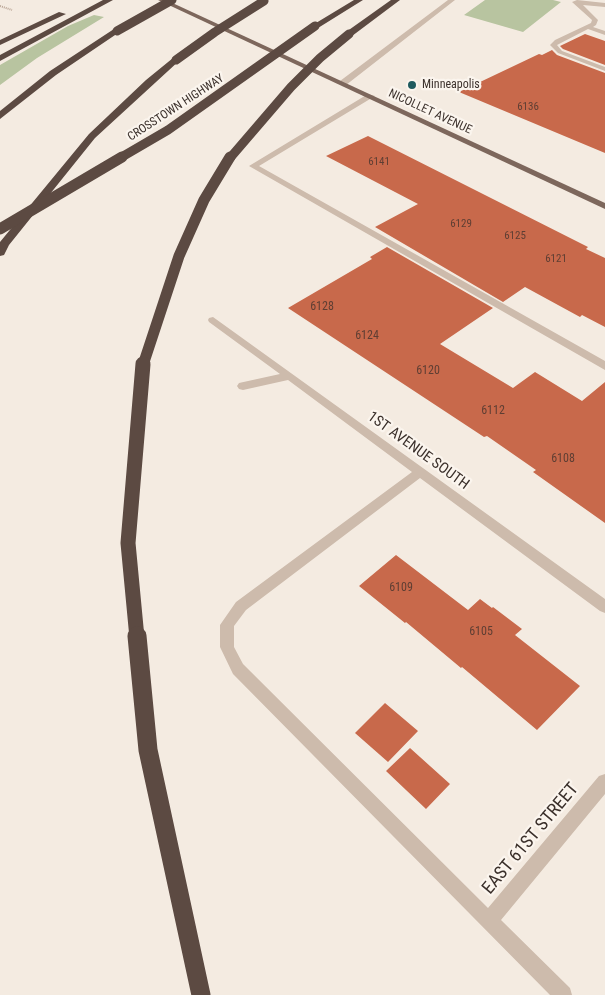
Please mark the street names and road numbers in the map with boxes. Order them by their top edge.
street label: CROSSTOWN HIGHWAY [125,71,227,145]
street label: NICOLLET AVENUE [386,86,474,138]
street label: 1ST AVENUE SOUTH [364,408,472,494]
street label: EAST 61ST STREET [478,779,584,899]

